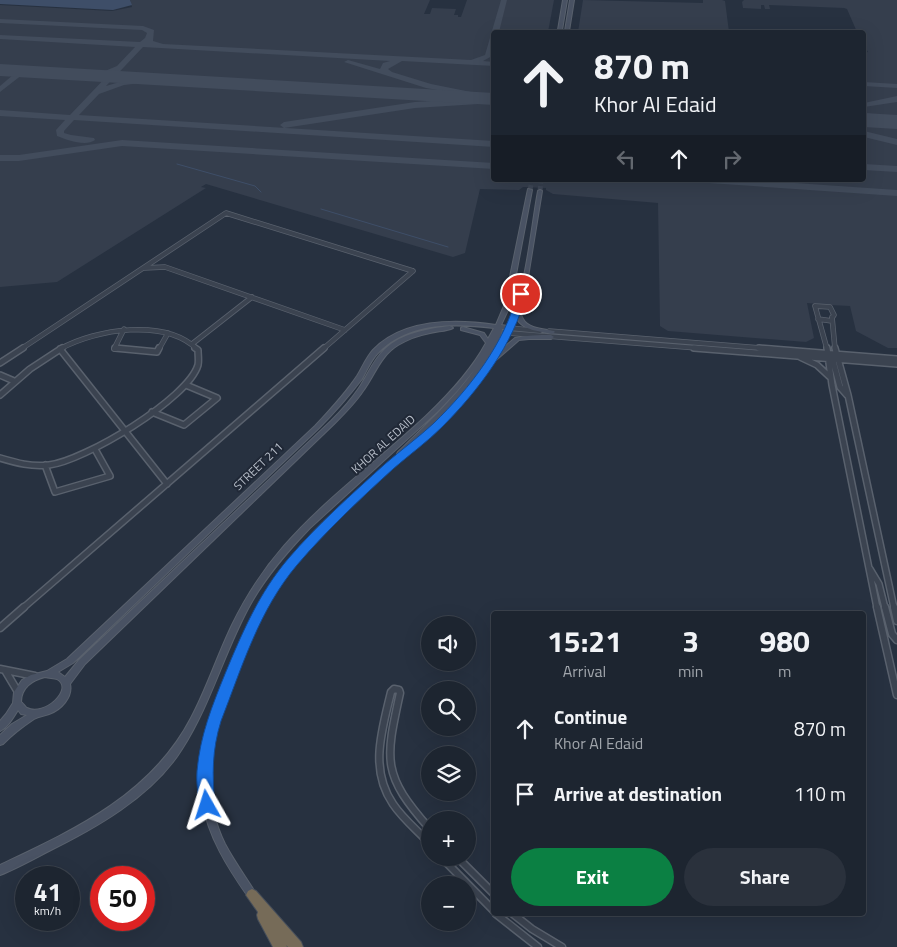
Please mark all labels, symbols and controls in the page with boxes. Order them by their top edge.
text: 870 m [594,39,690,93]
icon: ahead [511,50,576,115]
text: Khor Al Edaid [594,87,717,121]
icon: left [612,145,640,173]
icon: ahead [665,145,693,173]
icon: right [718,145,746,173]
pin [500,273,542,315]
icon: arrive [507,280,535,308]
street label: KHOR AL EDAID [347,410,419,478]
street label: STREET 211 [229,437,287,495]
map controls [421,616,476,931]
button: sound [421,616,476,671]
text: 15:21 [547,618,622,664]
text: 3 [682,618,699,664]
text: 980 [760,618,810,664]
text: Arrival [563,659,606,683]
text: min [678,659,703,683]
text: m [778,659,791,683]
button: search [421,681,476,736]
text: Continue [554,702,627,731]
text: 870 m [794,714,846,743]
icon: ahead [511,715,539,743]
text: Khor Al Edaid [554,731,643,755]
button: layers [421,746,476,801]
position arrow [180,778,232,830]
text: Arrive at destination [554,779,722,808]
text: 110 m [794,779,846,808]
icon: arrive [511,780,539,808]
button: + [421,811,476,866]
button: Exit [511,848,674,906]
button: Share [684,848,846,906]
speed limit sign: 50 [90,866,155,931]
text: 41 [33,873,62,911]
button: − [421,876,476,931]
text: km/h [34,901,61,920]

